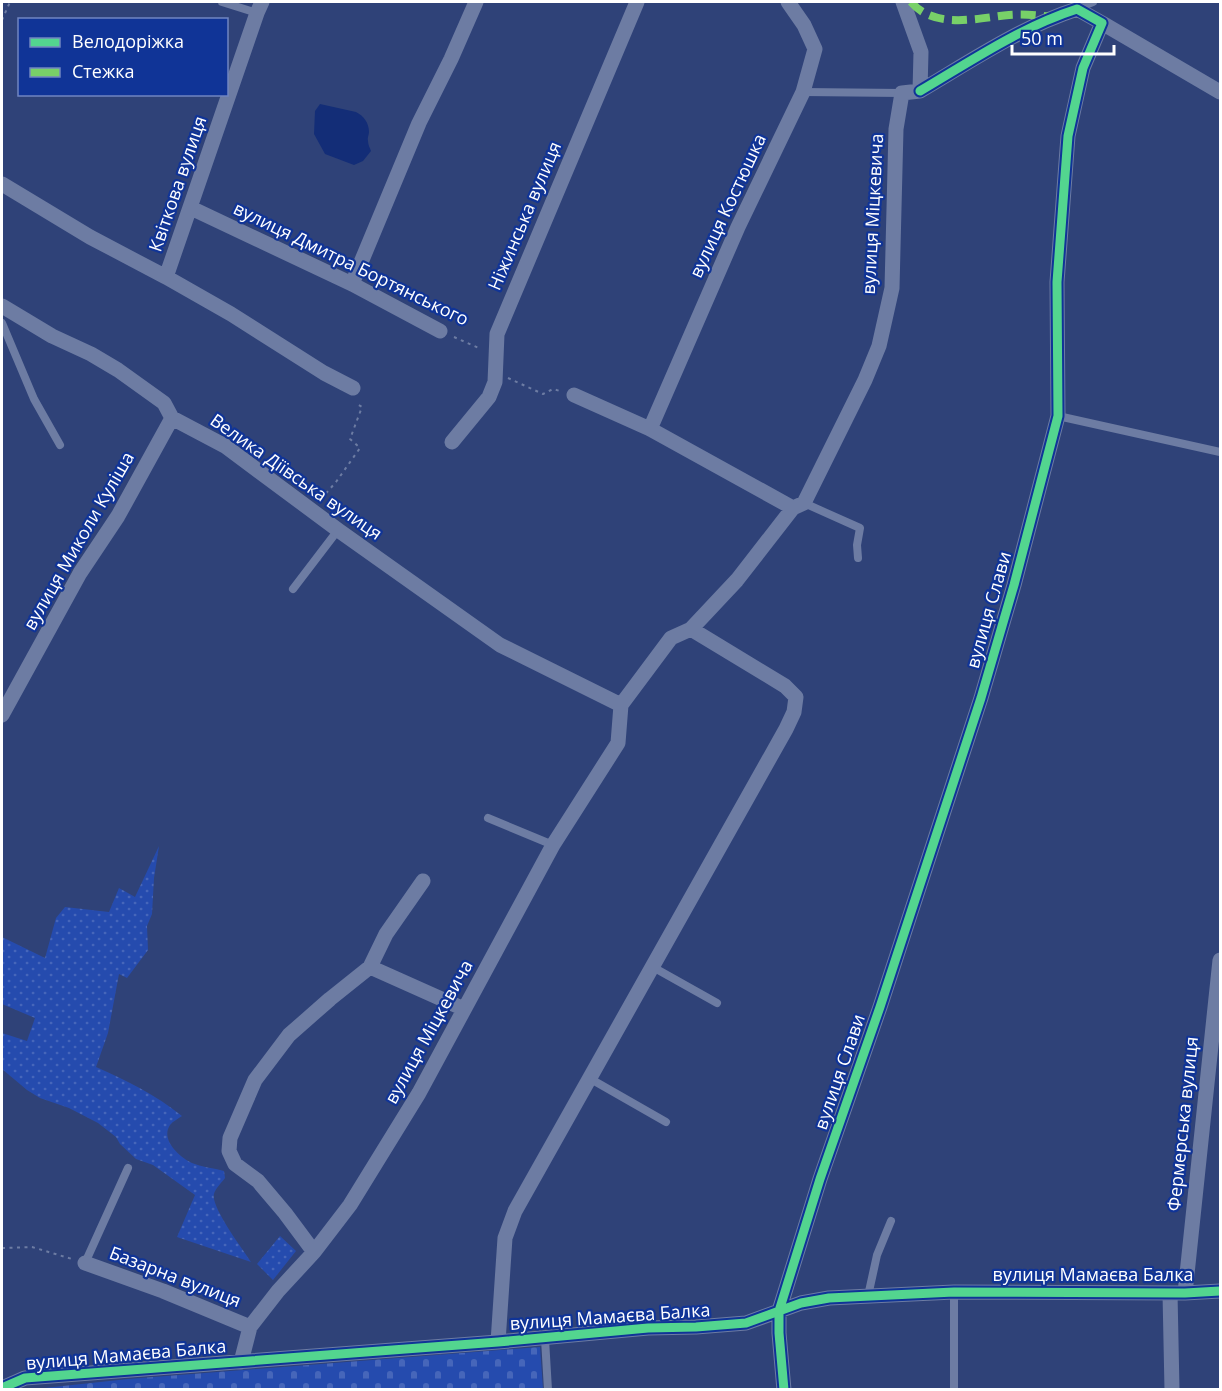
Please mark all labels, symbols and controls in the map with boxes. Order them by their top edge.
legend [18,18,228,96]
scale bar [1012,18,1114,56]
text: 50 m [1021,26,1063,50]
text: Велодоріжка [72,29,184,53]
text: Стежка [72,59,134,83]
street label: Квіткова вулиця [143,113,211,255]
street label: вулиця Костюшка [683,130,771,281]
street label: вулиця Міцкевича [856,133,888,295]
street label: Ніжинська вулиця [482,138,566,294]
street label: вулиця Дмитра Бортянського [230,196,473,331]
street label: Велика Діївська вулиця [206,408,387,545]
street label: вулиця Миколи Куліша [17,447,139,634]
street label: вулиця Слави [960,549,1016,671]
street label: вулиця Міцкевича [379,955,478,1108]
street label: вулиця Слави [808,1011,870,1133]
street label: Фермерська вулиця [1161,1035,1203,1212]
street label: Базарна вулиця [106,1240,245,1312]
street label: вулиця Мамаєва Балка [993,1262,1193,1286]
street label: вулиця Мамаєва Балка [509,1297,711,1335]
street label: вулиця Мамаєва Балка [25,1333,227,1375]

